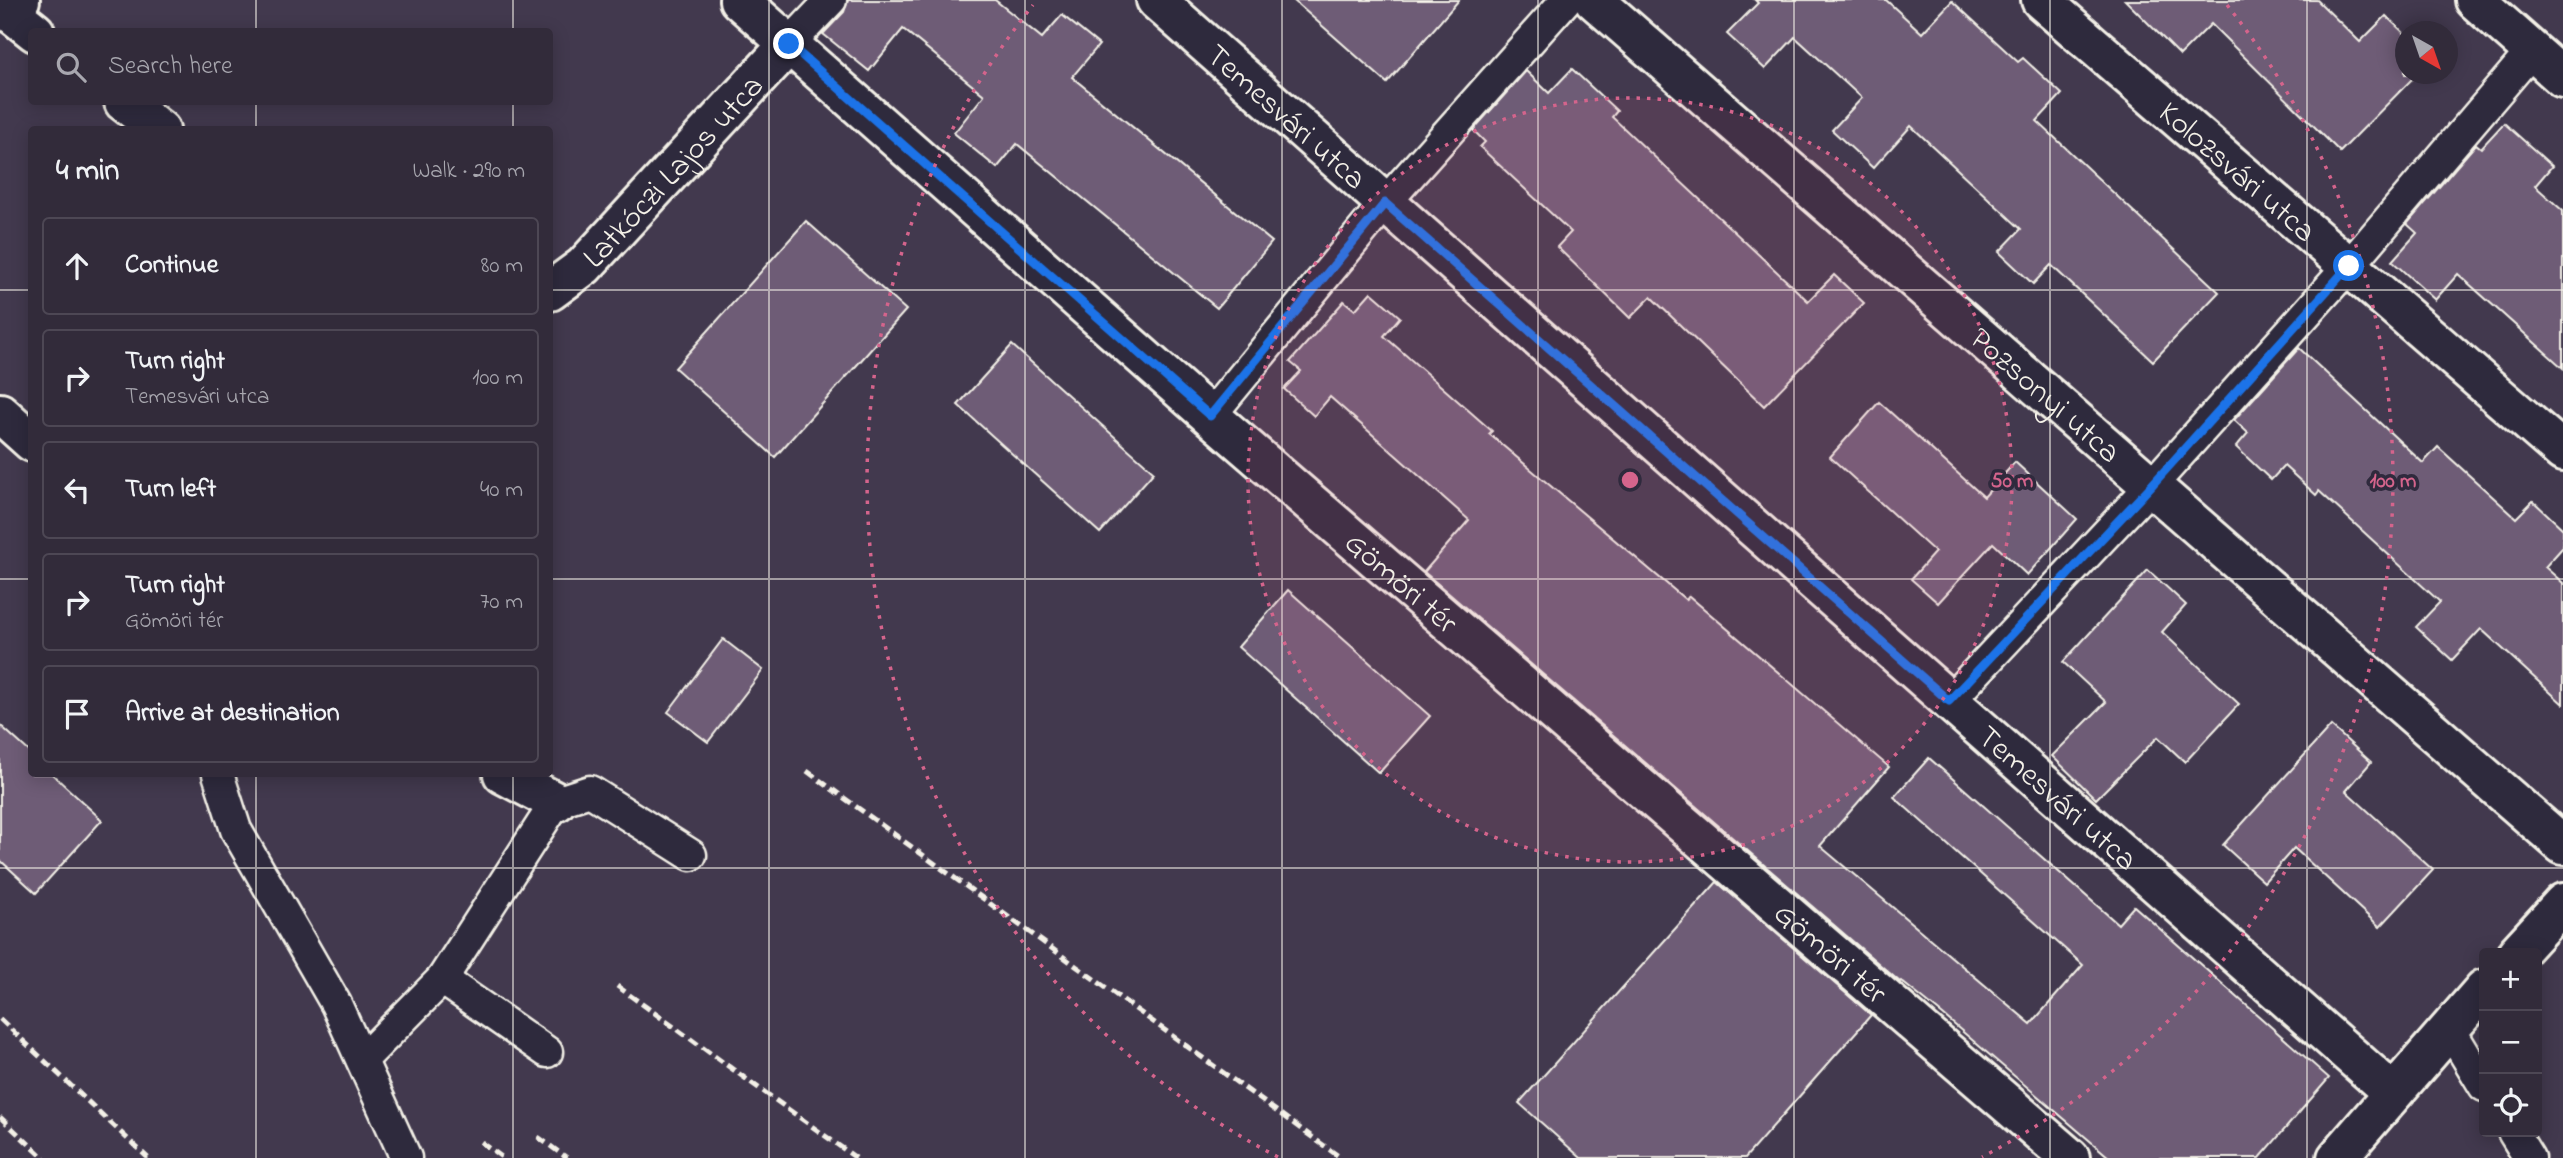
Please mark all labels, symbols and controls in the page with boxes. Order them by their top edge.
north arrow [2395,21,2458,84]
search box [28,28,553,105]
route end [773,28,804,59]
street label: Temesvári utca [1194,34,1376,203]
icon: search [52,48,90,86]
text: Search here [108,48,233,86]
street label: Latkóczi Lajos utca [573,66,776,280]
street label: Kolozsvári utca [2147,92,2325,255]
text: 4 min [56,150,119,194]
text: Walk · 290 m [413,155,525,188]
icon: ahead [58,247,96,285]
text: Continue [125,247,218,285]
text: 80 m [481,250,523,283]
route start [2333,250,2364,281]
street label: Pozsonyi utca [1958,318,2130,476]
text: Turn right [125,343,225,381]
icon: right [58,359,96,397]
text: 100 m [472,362,523,395]
text: Temesvári utca [125,381,269,414]
text: 50 m [1991,467,2033,497]
text: 100 m [2370,467,2416,497]
centre of rings [1618,468,1642,492]
icon: left [58,471,96,509]
text: Turn left [125,471,216,509]
text: 40 m [480,474,523,507]
street label: Gömöri tér [1333,522,1467,647]
text: Turn right [125,567,225,605]
icon: right [58,583,96,621]
text: 70 m [480,586,523,619]
text: Gömöri tér [125,605,223,638]
icon: arrive [58,695,96,733]
text: Arrive at destination [125,695,340,733]
street label: Temesvári utca [1965,716,2147,884]
street label: Gömöri tér [1762,892,1896,1017]
map controls [2479,948,2542,1137]
button: + [2479,948,2542,1011]
button: − [2479,1011,2542,1074]
button: locate [2479,1074,2542,1137]

